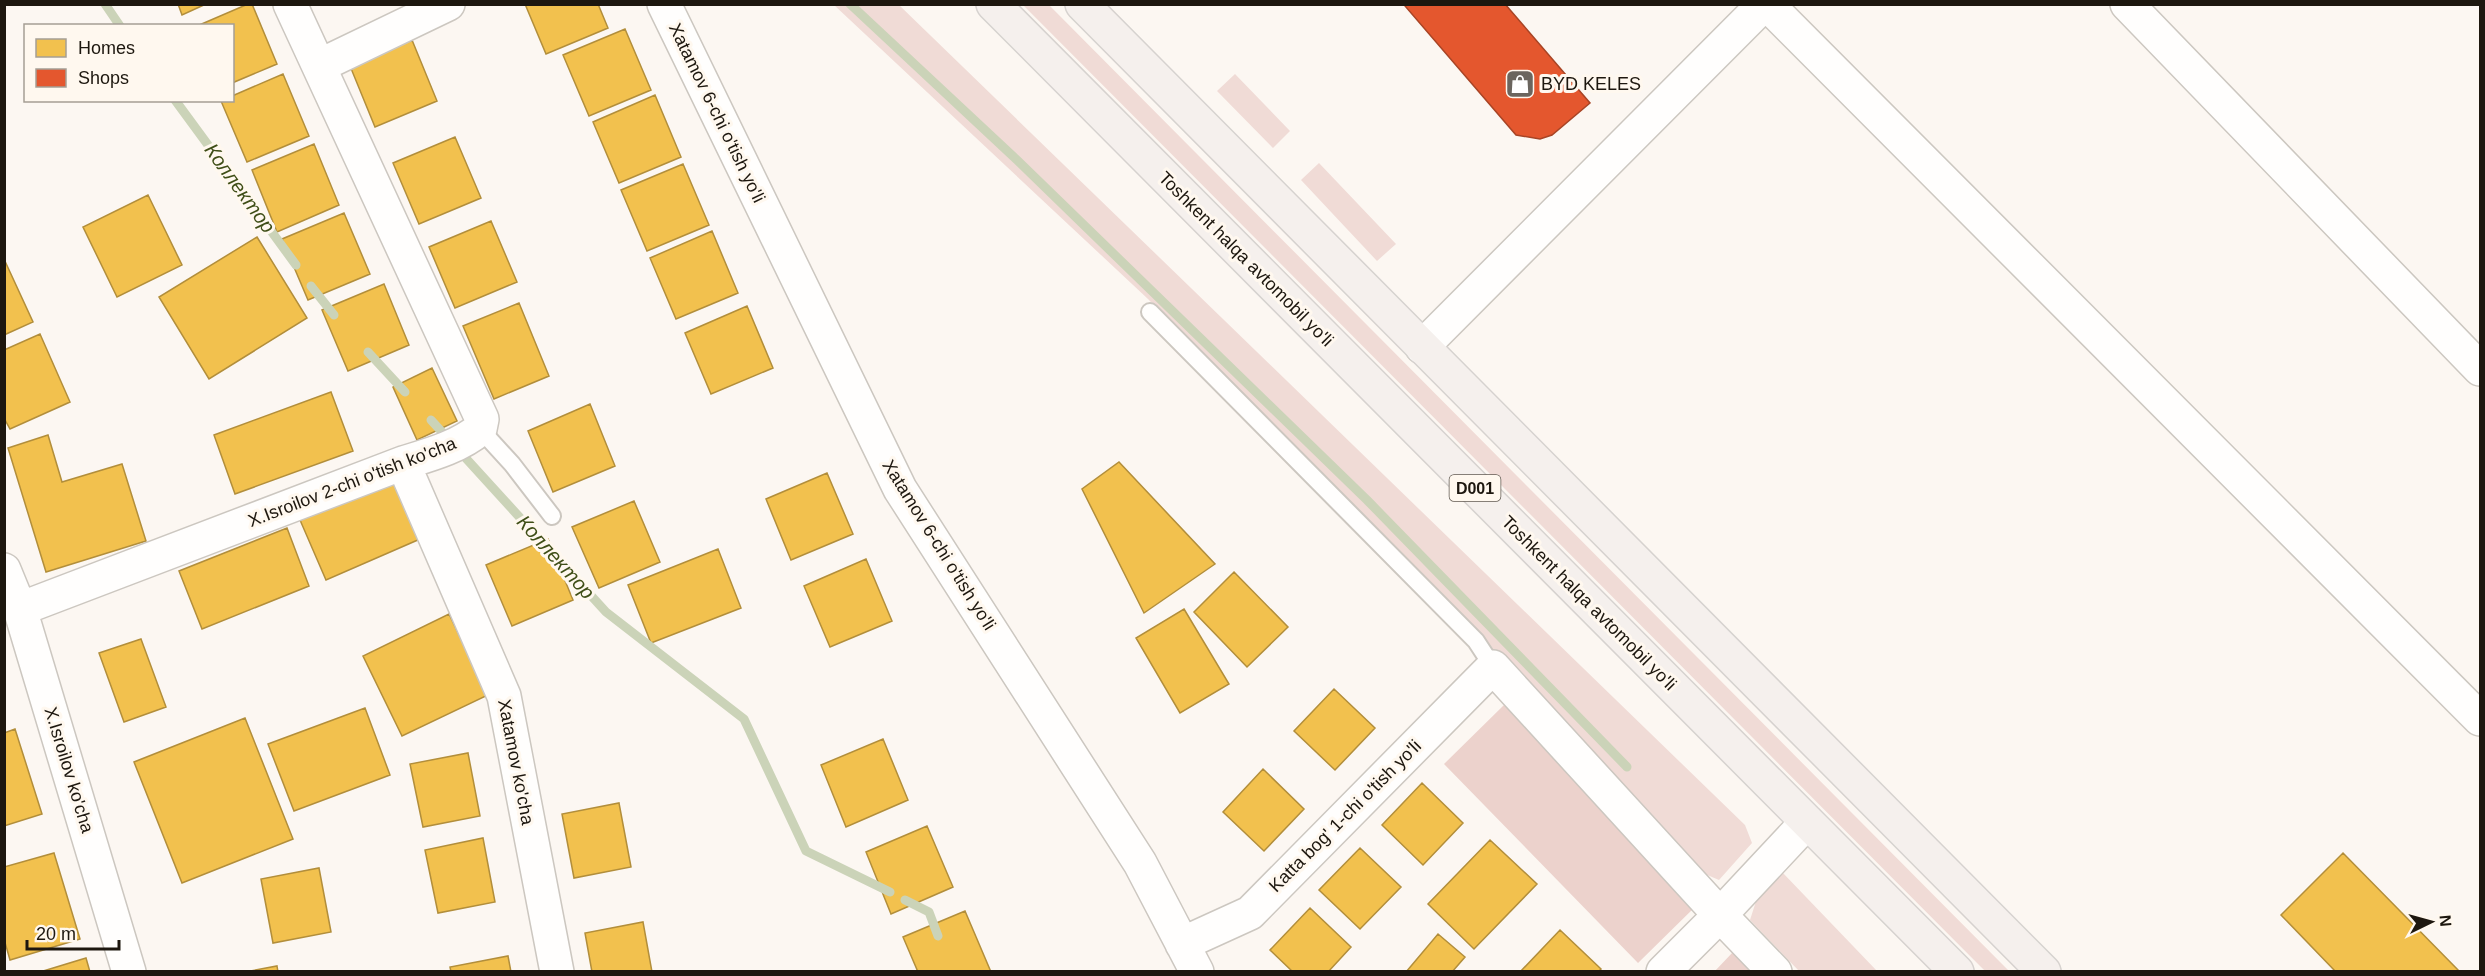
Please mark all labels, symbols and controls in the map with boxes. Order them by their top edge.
street label: Xatamov 6-chi o'tish yo'li [665,20,769,206]
legend [24,24,234,102]
text: Homes [78,38,135,58]
text: Shops [78,68,129,88]
shop icon: BYD KELES [1504,68,1536,100]
place label: BYD KELES [1541,74,1641,94]
water label: Коллектор [200,139,280,237]
street label: Toshkent halqa avtomobil yo'li [1155,168,1337,350]
street label: X.Isroilov 2-chi o'tish ko'cha [245,433,460,531]
street label: Xatamov 6-chi o'tish yo'li [878,456,1000,634]
road number: D001 [1450,475,1500,501]
water label: Коллектор [513,511,599,603]
street label: Toshkent halqa avtomobil yo'li [1498,512,1680,694]
street label: Xatamov ko'cha [494,698,538,827]
street label: X.Isroilov ko'cha [40,705,98,836]
street label: Katta bog' 1-chi o'tish yo'li [1265,736,1425,896]
north arrow [2401,892,2461,952]
scale bar [27,913,118,951]
text: N [2436,914,2454,927]
text: 20 m [36,924,76,944]

